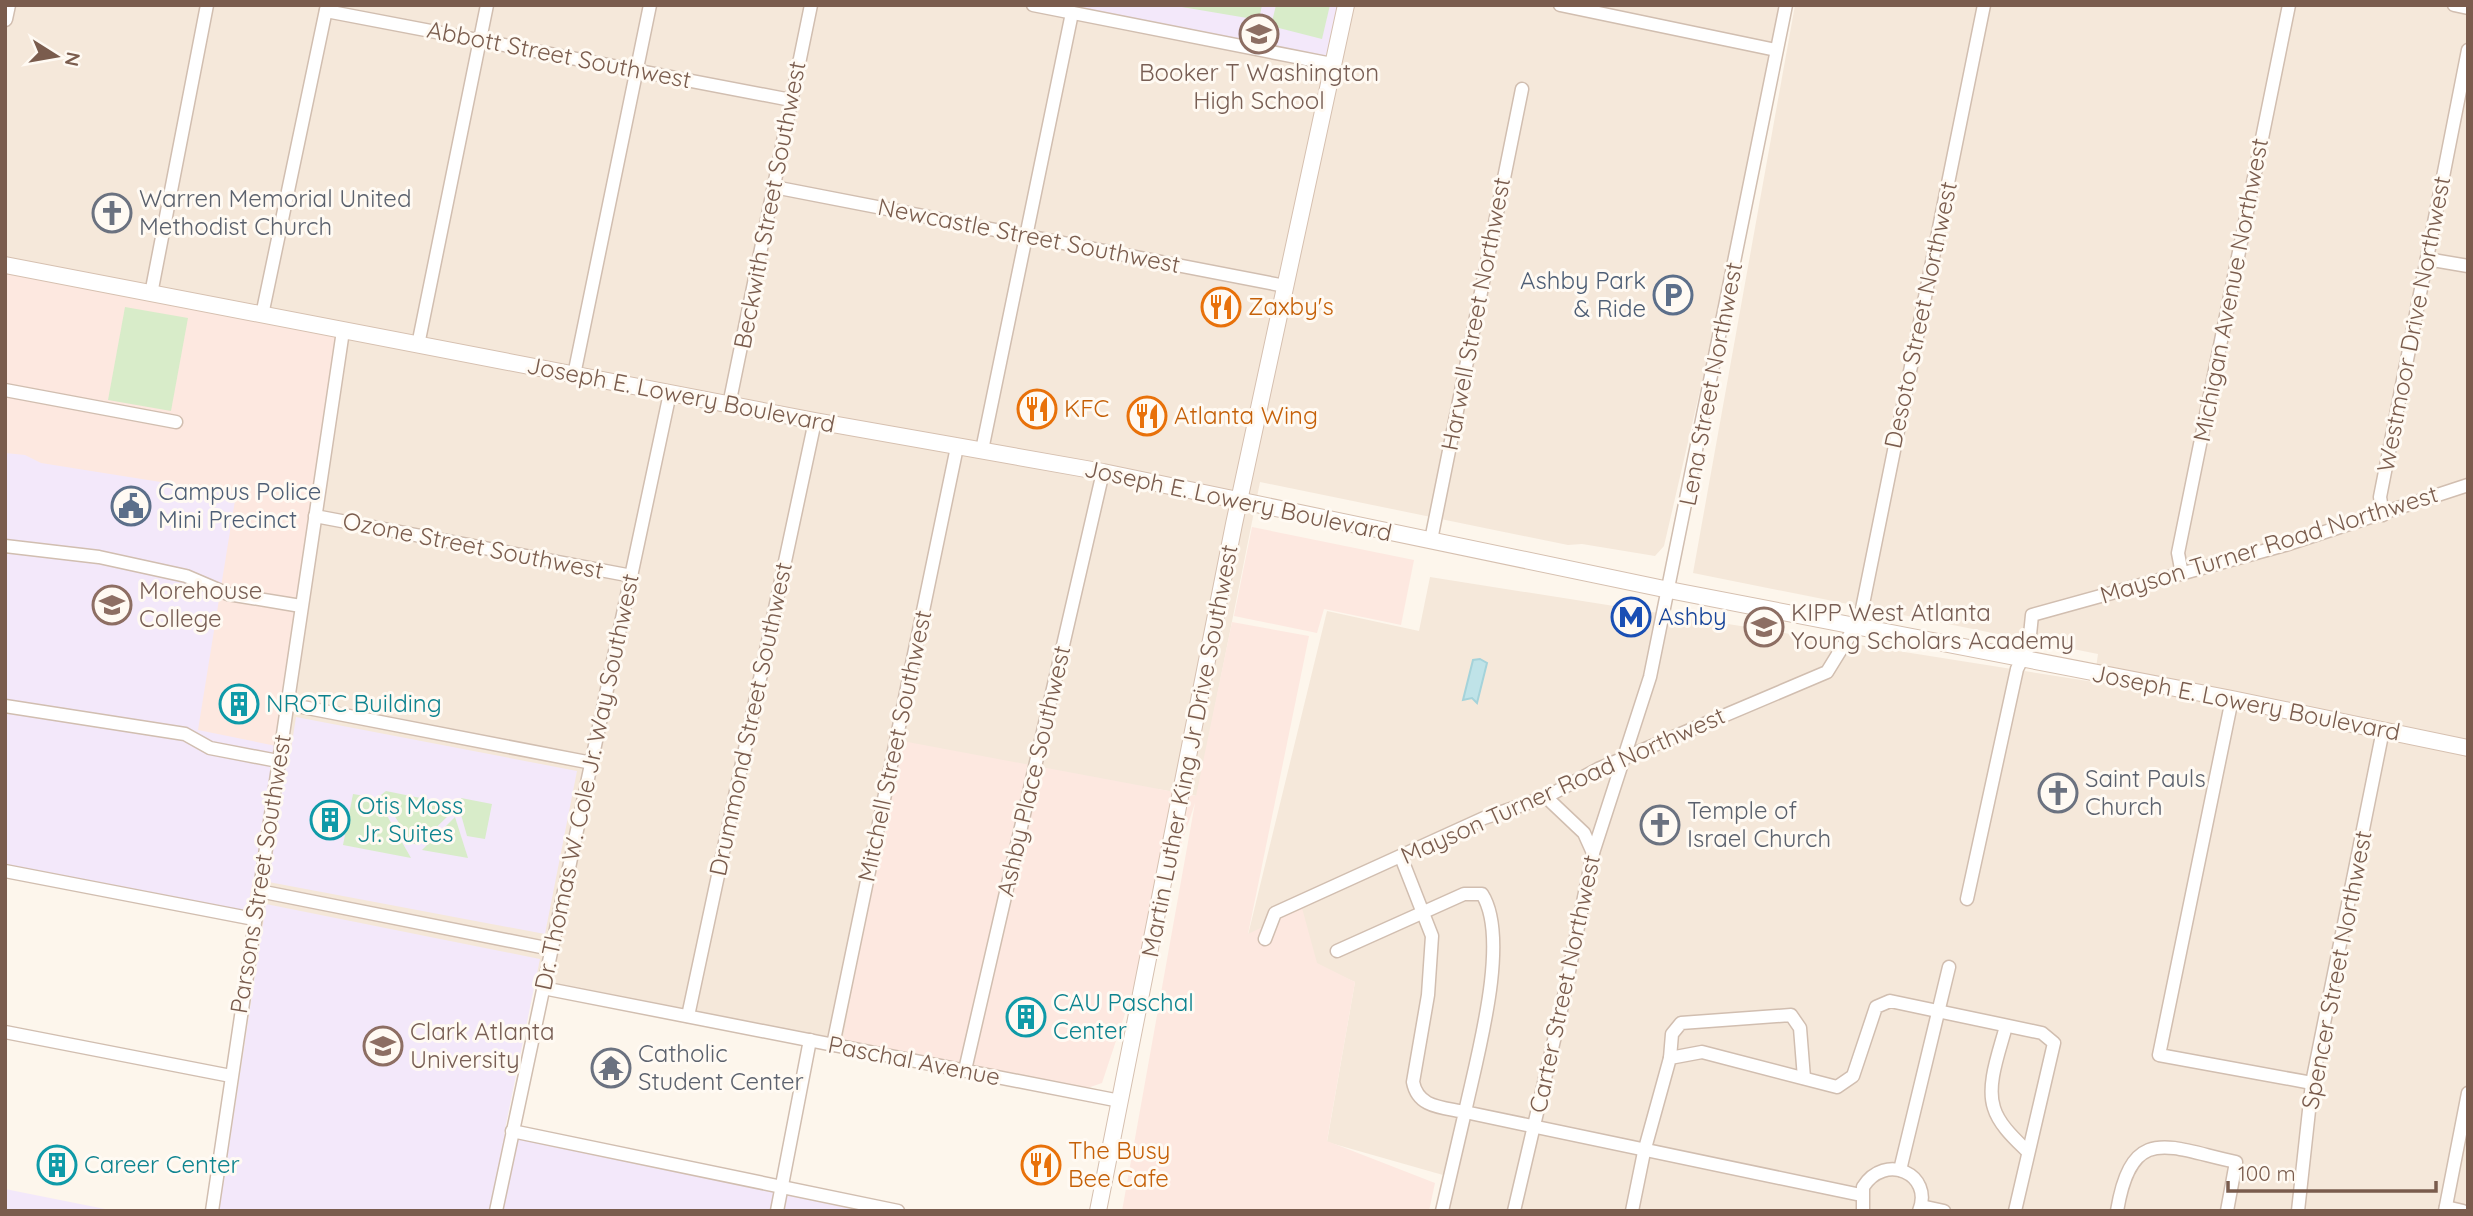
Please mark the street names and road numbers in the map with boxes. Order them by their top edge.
street label: Abbott Street Southwest [425,14,694,94]
street label: Beckwith Street Southwest [726,58,812,351]
street label: Michigan Avenue Northwest [2186,135,2274,444]
street label: Westmoor Drive Northwest [2370,173,2456,474]
street label: Harwell Street Northwest [1434,175,1516,453]
street label: Desoto Street Northwest [1877,179,1963,451]
street label: Newcastle Street Southwest [875,191,1183,279]
street label: Lena Street Northwest [1672,260,1748,508]
street label: Joseph E. Lowery Boulevard [524,349,838,439]
street label: Joseph E. Lowery Boulevard [1082,453,1395,547]
street label: Mayson Turner Road Northwest [2096,478,2441,610]
street label: Ozone Street Southwest [340,505,606,585]
street label: Martin Luther King Jr Drive Southwest [1134,542,1244,960]
street label: Drummond Street Southwest [702,559,798,878]
street label: Dr. Thomas W. Cole Jr. Way Southwest [527,571,645,993]
street label: Mitchell Street Southwest [851,607,937,884]
street label: Ashby Place Southwest [990,642,1076,899]
street label: Joseph E. Lowery Boulevard [2089,657,2403,747]
street label: Mayson Turner Road Northwest [1396,700,1729,870]
street label: Parsons Street Southwest [223,732,297,1015]
street label: Spencer Street Northwest [2294,828,2378,1112]
street label: Carter Street Northwest [1522,852,1606,1116]
street label: Paschal Avenue [826,1029,1003,1091]

